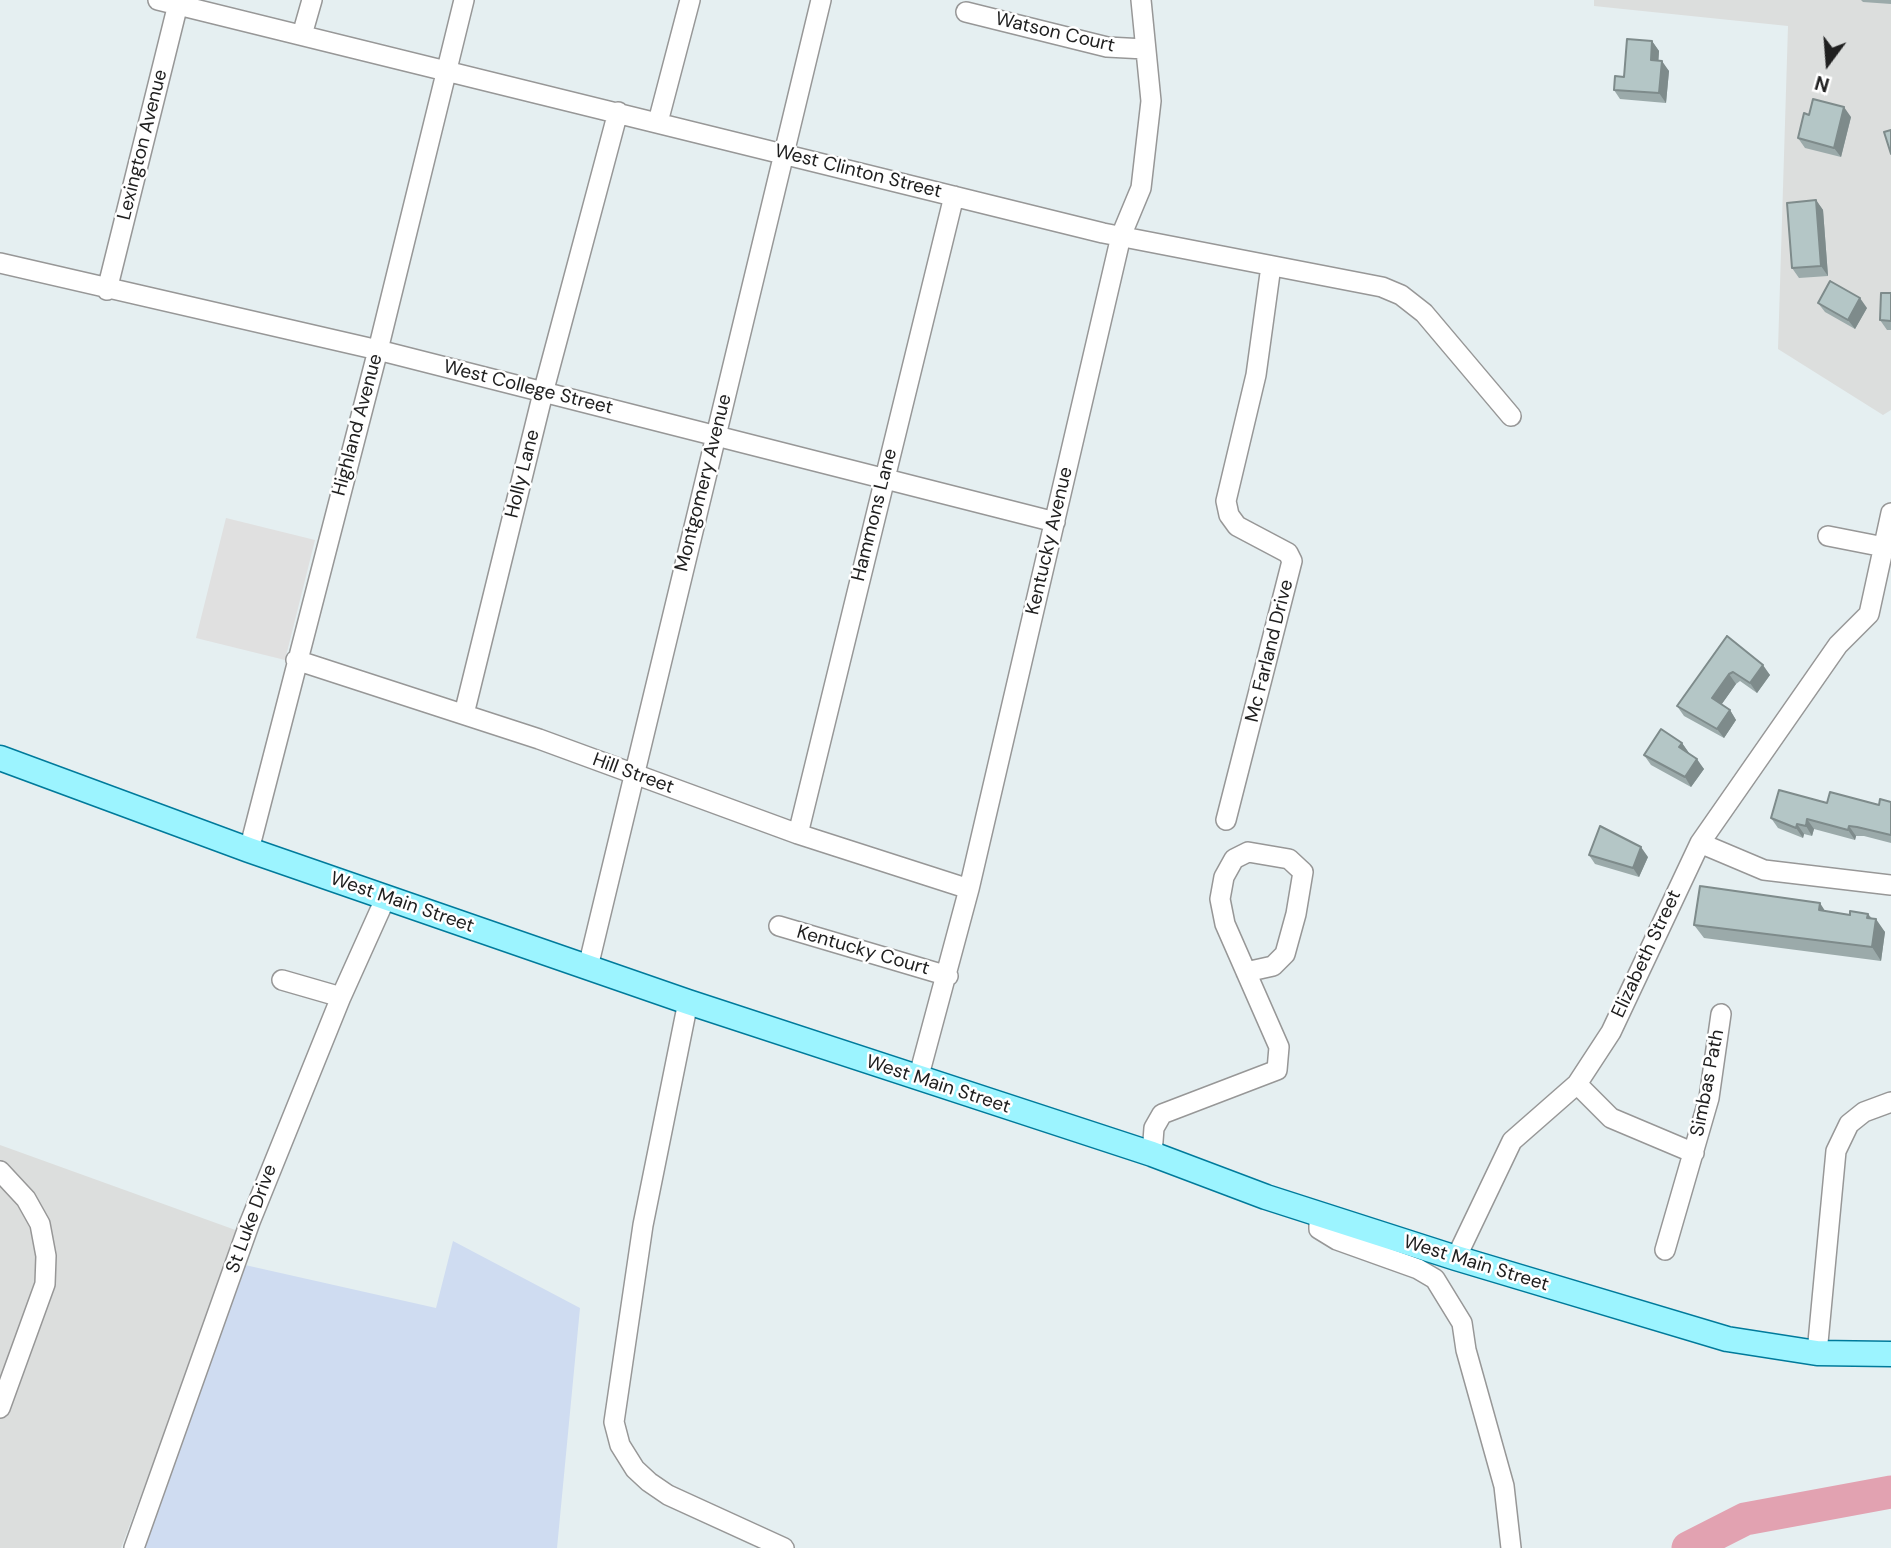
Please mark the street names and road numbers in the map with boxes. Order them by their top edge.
street label: Watson Court [993,8,1117,58]
street label: Lexington Avenue [113,67,173,223]
street label: West Clinton Street [772,140,944,204]
street label: Highland Avenue [328,352,388,498]
street label: West College Street [441,356,615,420]
street label: Montgomery Avenue [671,392,737,574]
street label: Holly Lane [501,427,545,521]
street label: Hammons Lane [847,446,903,584]
street label: Kentucky Avenue [1022,465,1078,617]
street label: Mc Farland Drive [1241,577,1299,725]
street label: Hill Street [589,749,677,799]
street label: West Main Street [327,868,477,938]
street label: Elizabeth Street [1607,887,1687,1021]
street label: Kentucky Court [794,921,932,981]
street label: Simbas Path [1686,1028,1730,1138]
street label: West Main Street [863,1051,1013,1119]
street label: St Luke Drive [222,1161,282,1277]
street label: West Main Street [1401,1231,1551,1297]

